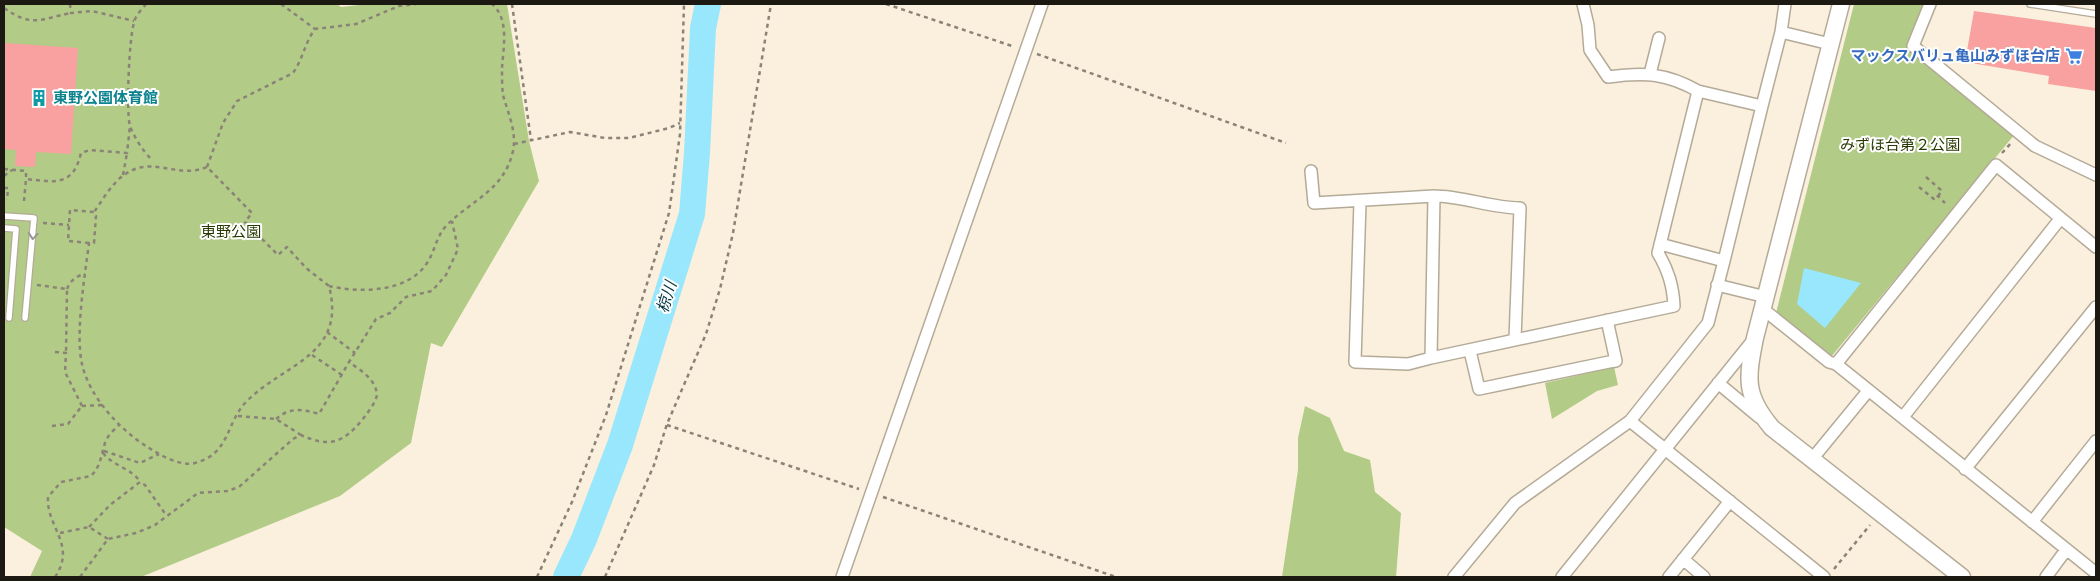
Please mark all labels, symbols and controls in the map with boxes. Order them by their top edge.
supermarket icon: マックスバリュ亀山みずほ台店 [2064,46,2084,66]
place label: マックスバリュ亀山みずほ台店 [1850,47,2060,64]
building icon: 東野公園体育館 [29,88,49,108]
place label: 東野公園体育館 [53,89,158,106]
park label: みずほ台第２公園 [1840,136,1960,153]
park label: 東野公園 [201,223,261,240]
one-way arrow [28,232,39,240]
water label: 椋川 [654,277,680,315]

